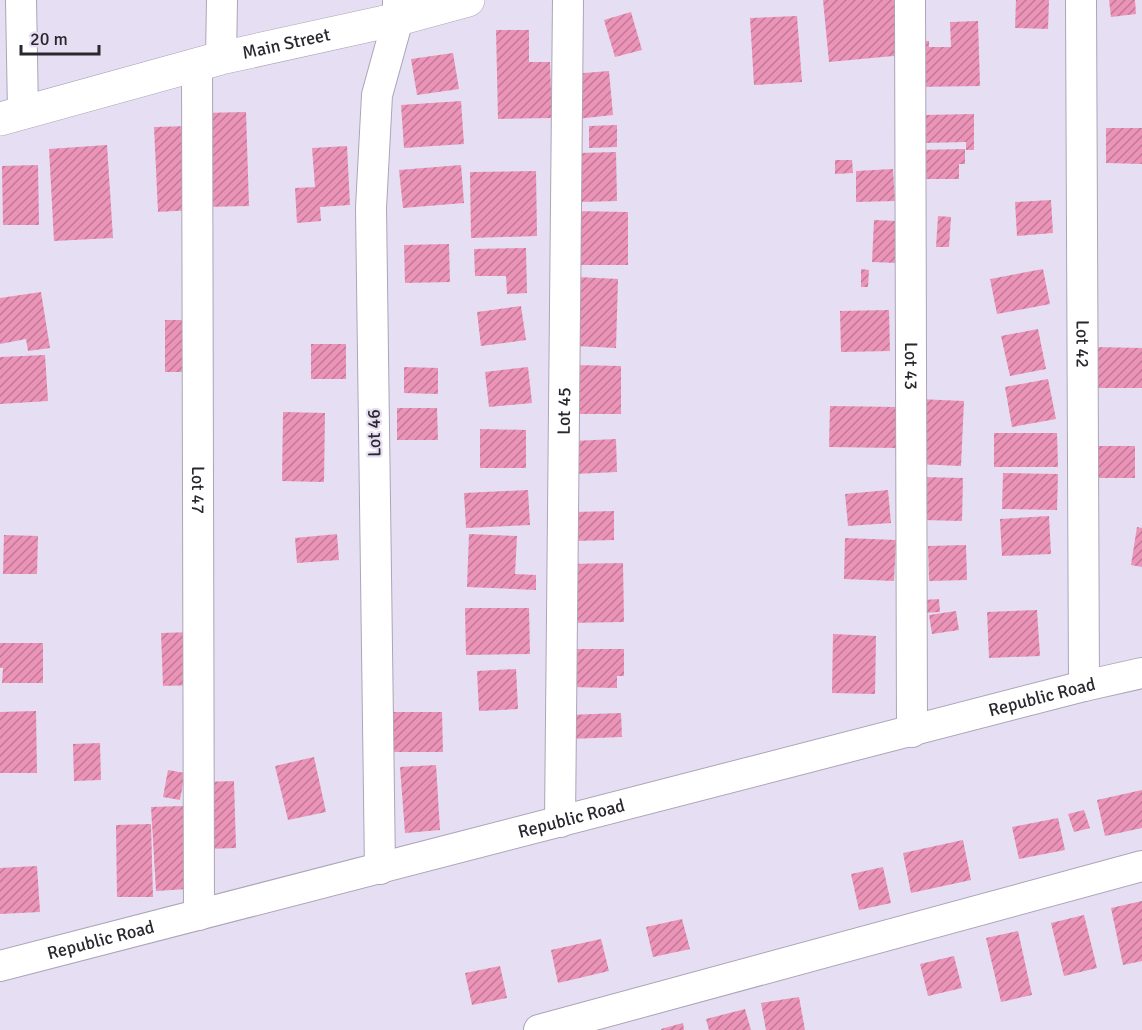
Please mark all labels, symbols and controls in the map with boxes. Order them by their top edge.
scale bar [21,18,99,56]
street label: Main Street [240,23,332,64]
text: 20 m [30,28,68,50]
street label: Lot 42 [1071,320,1094,368]
street label: Lot 43 [900,342,922,390]
street label: Lot 45 [553,387,575,435]
street label: Lot 46 [363,409,385,457]
street label: Lot 47 [187,466,209,514]
street label: Republic Road [986,673,1097,721]
street label: Republic Road [515,794,627,843]
street label: Republic Road [45,916,157,964]

